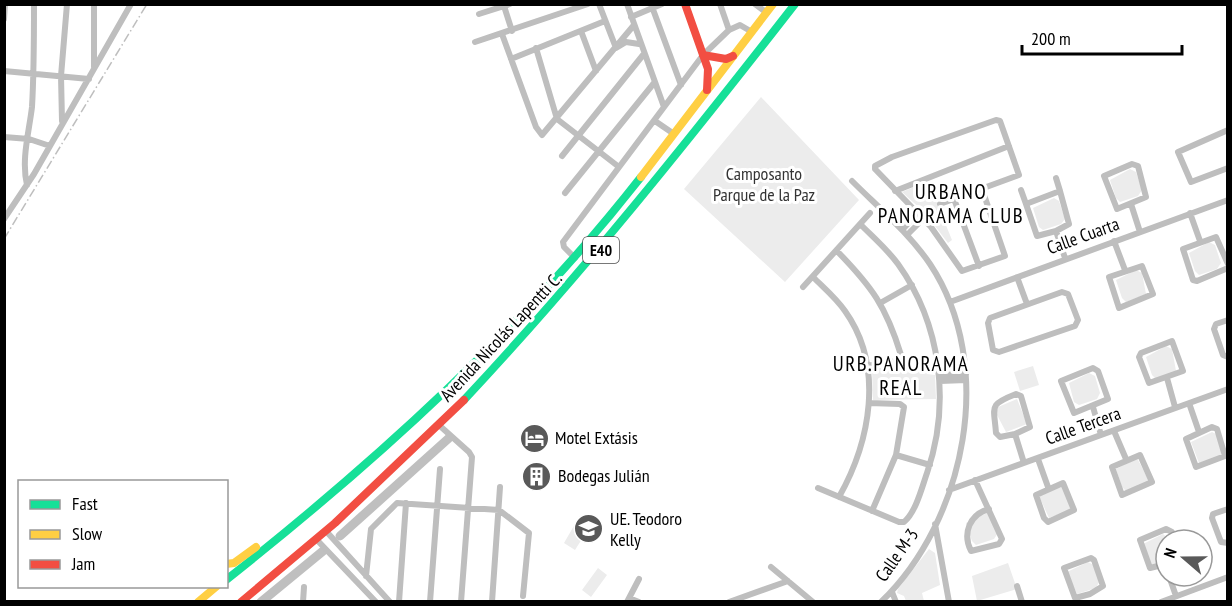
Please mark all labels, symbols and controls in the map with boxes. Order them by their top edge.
scale bar [1022,18,1182,56]
text: 200 m [1031,27,1071,50]
park label: Camposanto Parque de la Paz [713,162,815,206]
district label: URBANO PANORAMA CLUB [878,178,1024,229]
street label: Calle Cuarta [1043,212,1122,259]
road number: E40 [583,237,619,263]
street label: Avenida Nicolás Lapentti C. [435,267,566,406]
district label: URB.PANORAMA REAL [833,350,969,401]
street label: Calle Tercera [1042,401,1124,450]
hotel icon: Motel Extásis [518,422,550,454]
place label: Motel Extásis [555,426,638,449]
building icon: Bodegas Julián [521,460,553,492]
place label: Bodegas Julián [558,464,650,487]
legend [18,480,228,588]
text: Fast [72,492,98,515]
place label: UE. Teodoro Kelly [610,507,682,551]
school or university icon: UE. Teodoro Kelly [573,513,605,545]
text: Slow [72,522,103,545]
street label: Calle M-3 [870,524,923,586]
north arrow [1154,528,1214,588]
text: N [1159,545,1181,560]
text: Jam [71,552,95,575]

